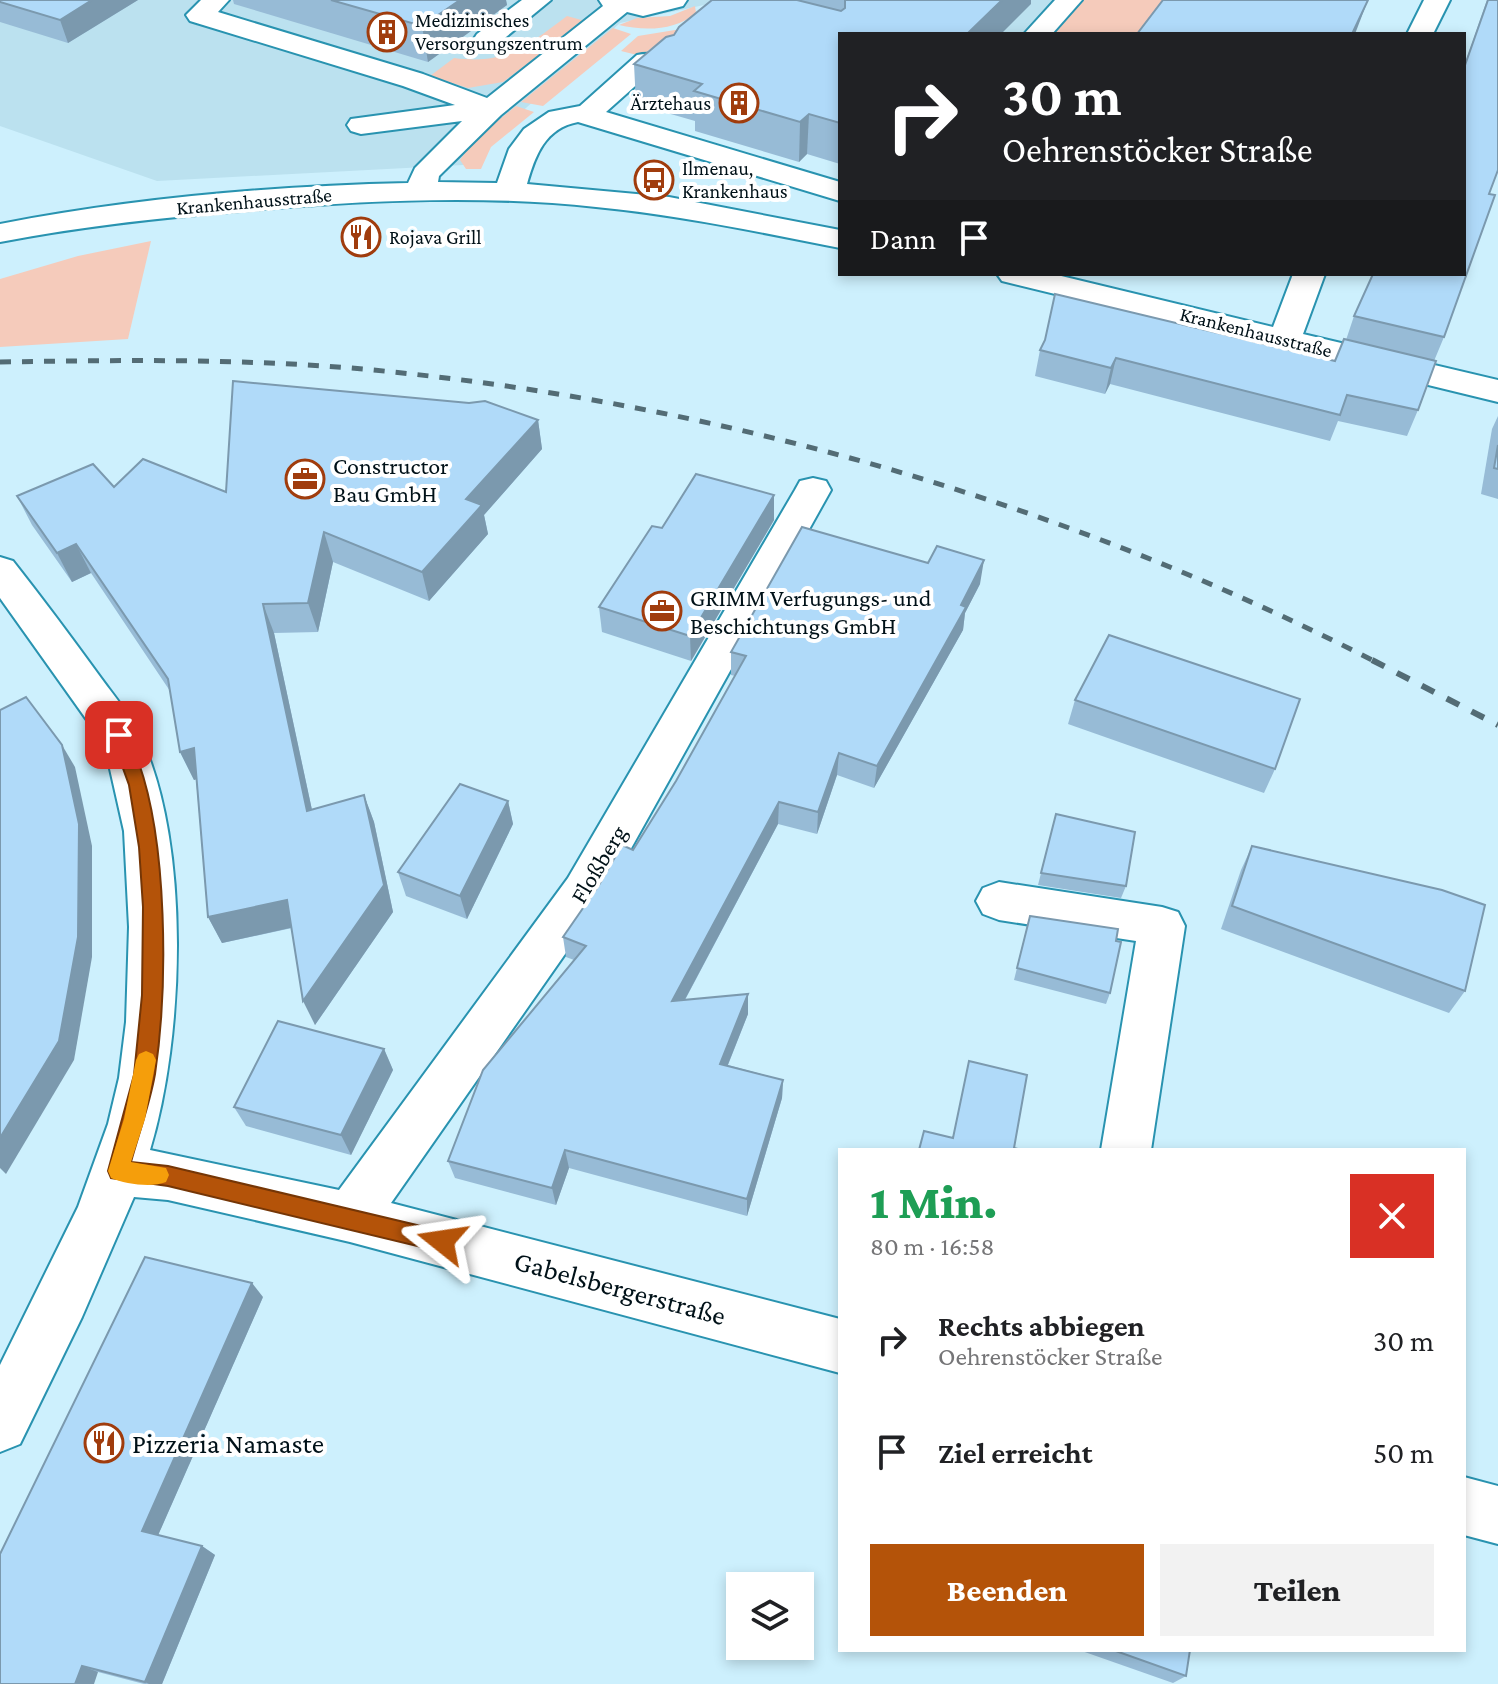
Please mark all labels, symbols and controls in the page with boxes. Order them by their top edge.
place label: Medizinisches Versorgungszentrum [415,9,583,55]
building icon: Medizinisches Versorgungszentrum [366,11,408,53]
icon: right [870,64,974,168]
text: 30 m [1002,65,1122,127]
building icon: Ärztehaus [718,82,760,124]
place label: Ärztehaus [630,92,711,114]
text: Oehrenstöcker Straße [1002,130,1313,170]
place label: Ilmenau, Krankenhaus [682,157,788,202]
bus stop icon: Ilmenau, Krankenhaus [633,159,675,201]
street label: Krankenhausstraße [175,183,333,219]
restaurant icon: Rojava Grill [340,216,382,258]
icon: arrive [952,216,996,260]
text: Dann [870,222,936,255]
place label: Rojava Grill [389,226,481,249]
street label: Krankenhausstraße [1178,302,1335,362]
place label: Constructor Bau GmbH [333,452,449,507]
office icon: Constructor Bau GmbH [284,458,326,500]
place label: GRIMM Verfugungs- und Beschichtungs GmbH [690,584,932,639]
office icon: GRIMM Verfugungs- und Beschichtungs GmbH [641,590,683,632]
pin [85,701,153,769]
icon: arrive [97,713,141,757]
street label: Floßberg [564,820,632,908]
button: close [1350,1174,1434,1258]
text: 1 Min. [870,1175,997,1228]
position arrow [400,1199,484,1283]
text: 80 m · 16:58 [870,1232,995,1261]
street label: Gabelsbergerstraße [511,1245,729,1331]
text: Rechts abbiegen [938,1309,1145,1342]
icon: right [870,1318,914,1362]
text: 30 m [1373,1324,1434,1357]
text: Oehrenstöcker Straße [938,1342,1162,1371]
restaurant icon: Pizzeria Namaste [83,1422,125,1464]
place label: Pizzeria Namaste [132,1428,324,1459]
icon: arrive [870,1430,914,1474]
text: Ziel erreicht [938,1436,1093,1469]
text: 50 m [1373,1436,1434,1469]
button: Beenden [870,1544,1144,1636]
button: Teilen [1160,1544,1434,1636]
map controls [726,1572,814,1660]
button: layers [726,1572,814,1660]

